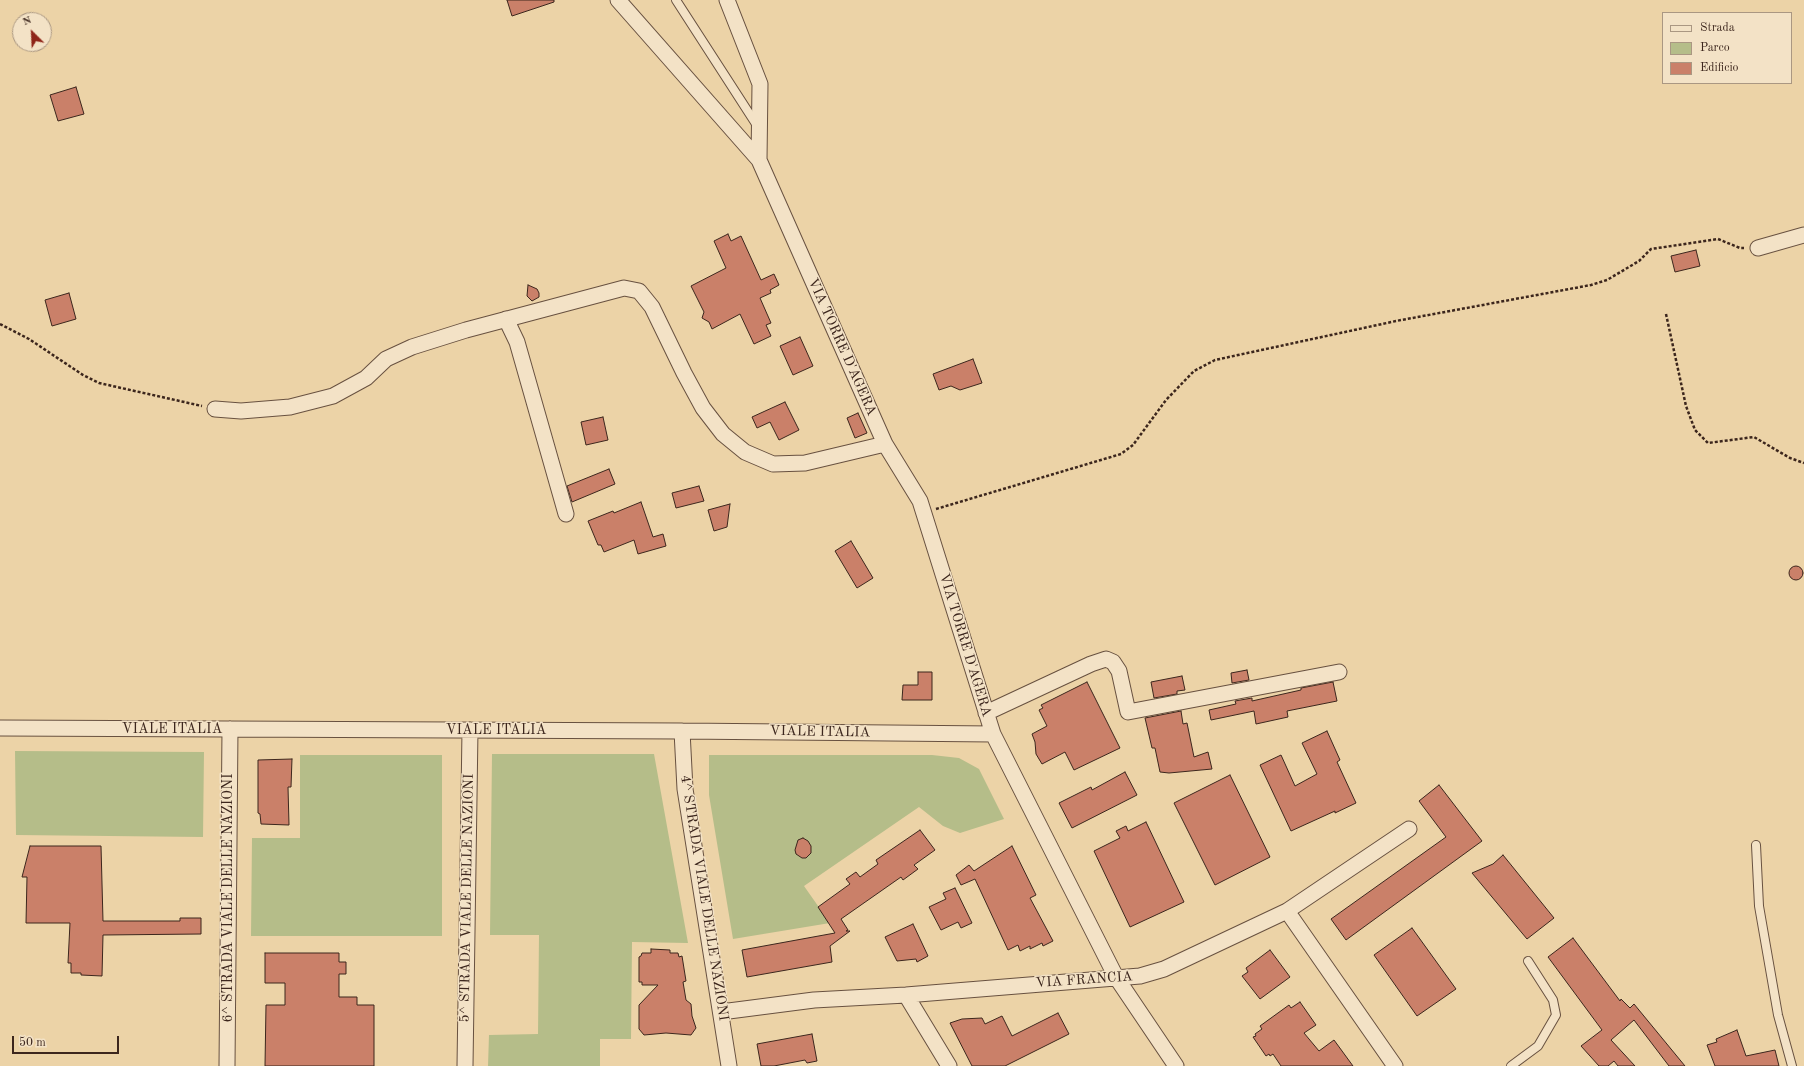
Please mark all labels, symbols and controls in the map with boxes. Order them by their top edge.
north arrow [12,12,52,52]
legend [1662,12,1792,84]
text: N [21,15,33,28]
text: Strada [1700,22,1735,34]
text: Parco [1700,42,1730,54]
text: Edificio [1700,62,1739,74]
street label: VIA TORRE D'AGERA [804,275,880,419]
street label: VIA TORRE D'AGERA [935,571,995,719]
street label: VIALE ITALIA [122,721,222,737]
street label: VIALE ITALIA [446,722,546,738]
street label: VIALE ITALIA [770,723,870,741]
street label: 5^ STRADA VIALE DELLE NAZIONI [456,773,478,1023]
street label: 6^ STRADA VIALE DELLE NAZIONI [220,774,236,1022]
street label: 4^ STRADA VIALE DELLE NAZIONI [676,774,732,1022]
street label: VIA FRANCIA [1035,968,1133,992]
scale bar [14,1028,121,1054]
text: 50 m [19,1037,46,1049]

